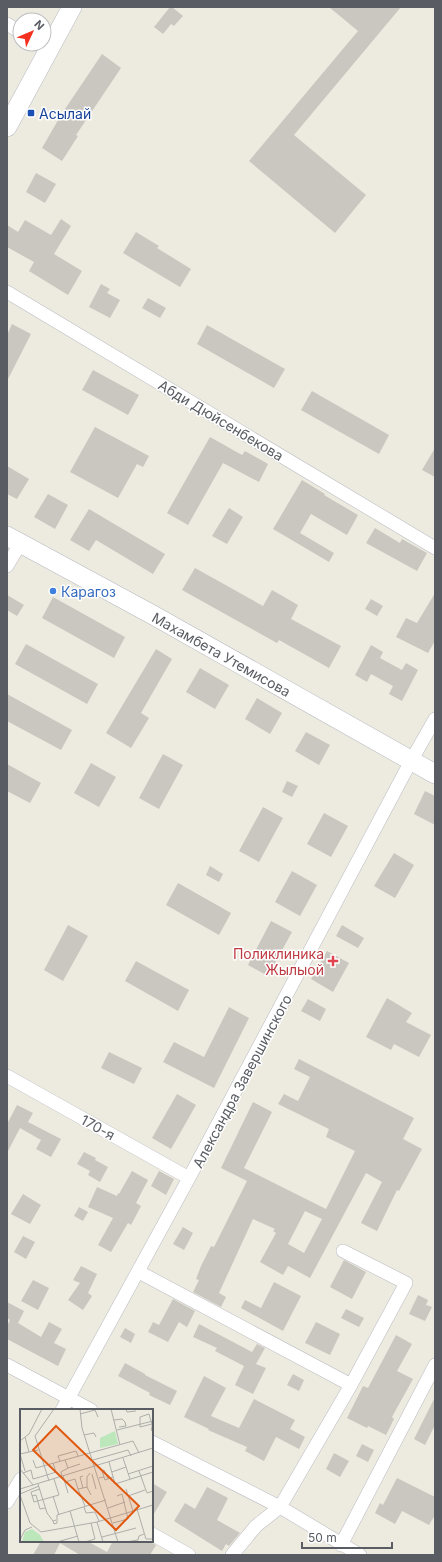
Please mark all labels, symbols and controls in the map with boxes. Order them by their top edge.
north arrow [12,12,52,52]
text: N [31,17,47,33]
place label: Асылай [39,105,91,122]
marker: Асылай [26,108,36,118]
street label: Абди Дюйсенбекова [155,376,287,464]
place label: Карагоз [61,583,116,600]
marker: Карагоз [48,586,58,596]
street label: Махамбета Утемисова [150,608,294,700]
place label: Поликлиника Жылыой [233,945,324,978]
marker: Поликлиника Жылыой [327,955,339,967]
street label: Александра Завершинского [189,991,295,1171]
street label: 170-я [78,1111,118,1143]
inset map [20,1409,153,1542]
scale bar [302,1524,392,1550]
text: 50 m [308,1530,337,1545]

